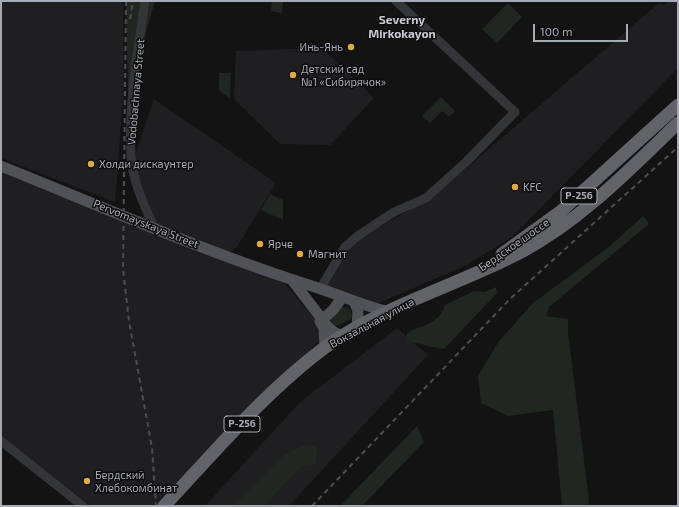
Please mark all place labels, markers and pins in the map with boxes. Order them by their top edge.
place label: Инь-Янь [300,40,343,54]
marker: Инь-Янь [346,42,356,52]
place label: Детский сад №1 «Сибирячок» [301,62,386,88]
marker: Детский сад №1 «Сибирячок» [288,70,298,80]
place label: Холди дискаунтер [99,157,194,171]
marker: Холди дискаунтер [86,159,96,169]
place label: KFC [523,180,542,194]
marker: KFC [510,182,520,192]
place label: Ярче [268,237,293,251]
marker: Ярче [255,239,265,249]
place label: Магнит [308,247,347,261]
marker: Магнит [295,249,305,259]
place label: Бердский Хлебокомбинат [95,468,177,494]
marker: Бердский Хлебокомбинат [82,476,92,486]

